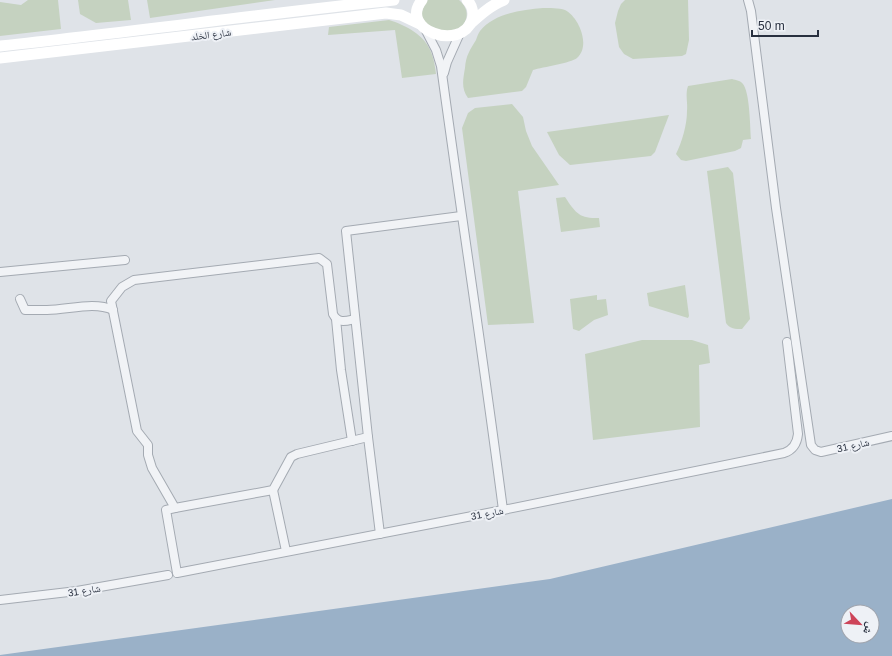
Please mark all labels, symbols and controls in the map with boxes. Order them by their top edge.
scale bar [752,12,818,38]
text: 50 m [758,19,785,33]
street label: شارع الخلد [190,27,232,43]
street label: شارع 31 [836,436,871,456]
street label: شارع 31 [470,505,505,523]
street label: شارع 31 [67,582,102,599]
north arrow [840,604,880,644]
text: ش [859,620,877,637]

